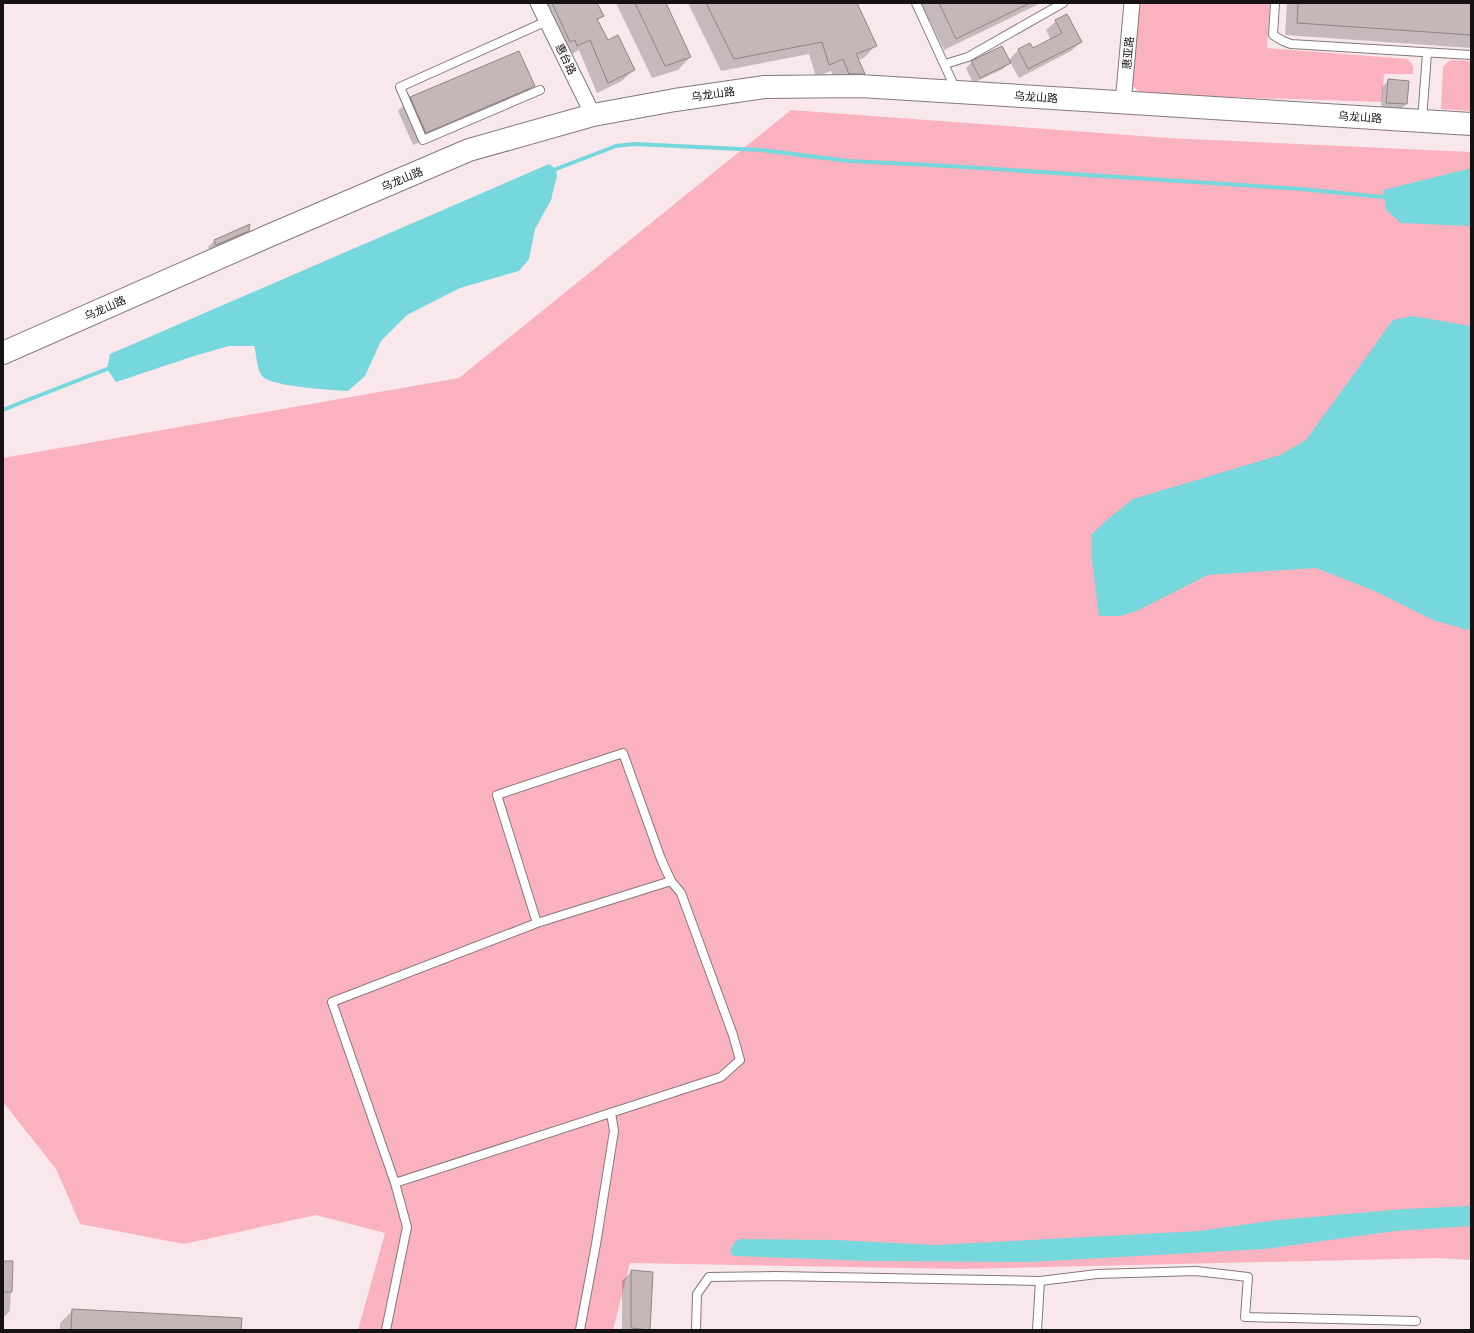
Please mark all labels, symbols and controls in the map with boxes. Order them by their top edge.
street label: 惠亚路 [1121,36,1136,70]
street label: 惠台路 [552,42,579,77]
street label: 乌龙山路 [690,85,736,104]
street label: 乌龙山路 [1014,89,1058,106]
street label: 乌龙山路 [1338,109,1382,126]
street label: 乌龙山路 [379,165,425,194]
street label: 乌龙山路 [82,294,128,323]

